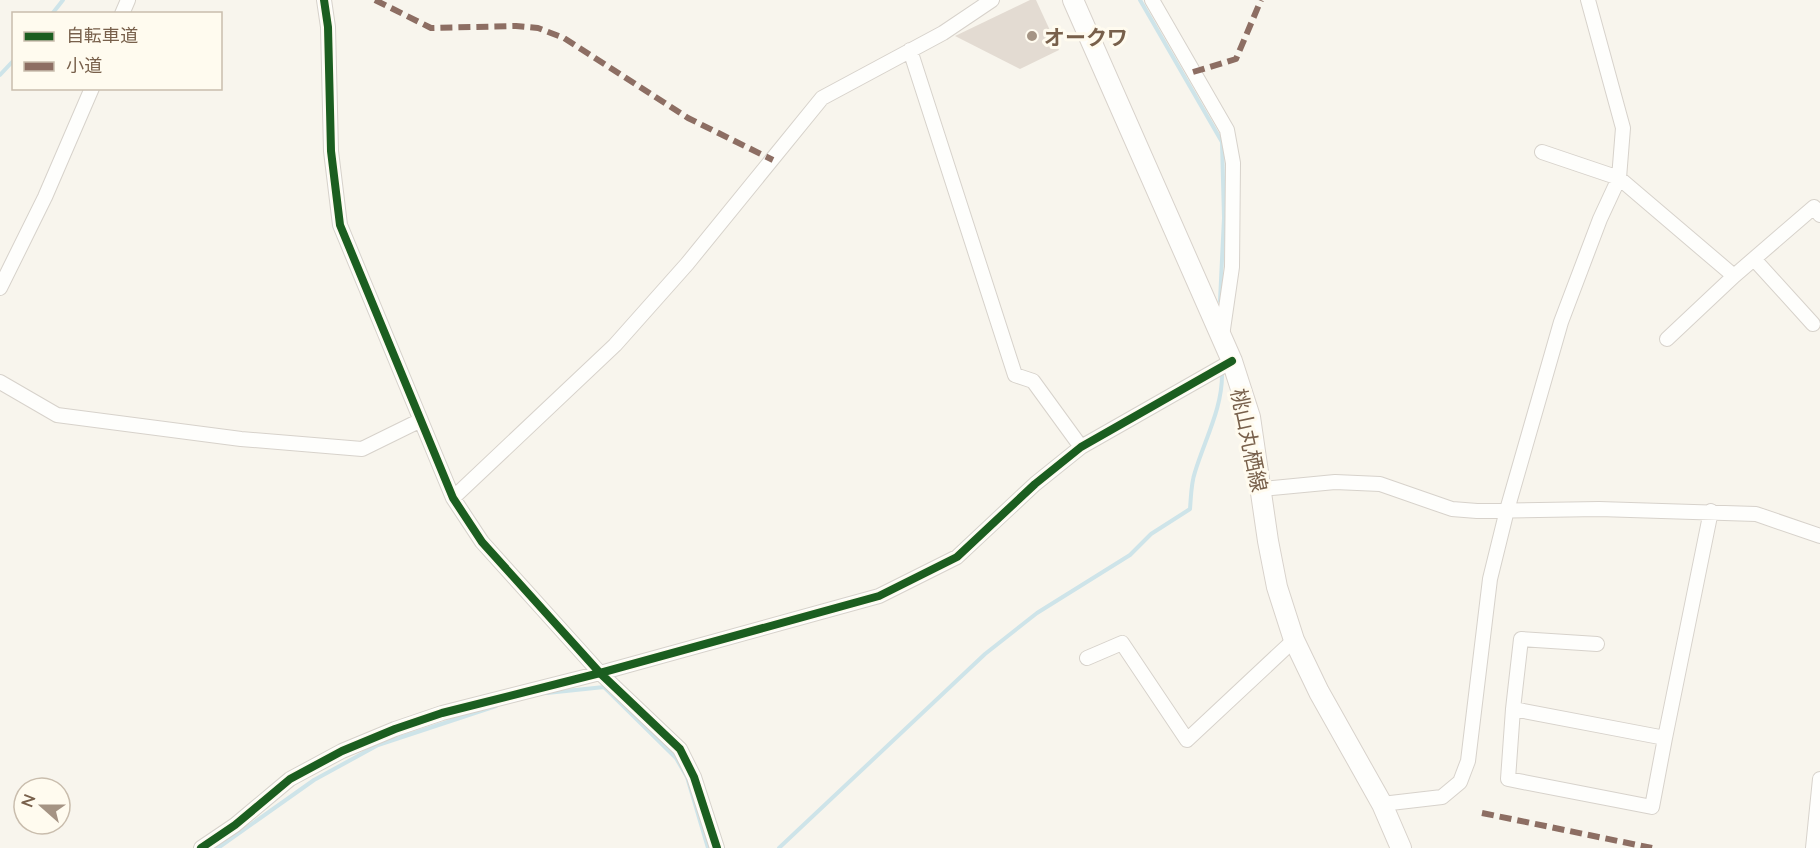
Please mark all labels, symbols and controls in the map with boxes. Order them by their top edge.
legend [12,12,222,90]
text: 自転車道 [66,24,138,46]
place label: オークワ [1044,24,1128,49]
marker: オークワ [1025,29,1039,43]
text: 小道 [66,54,102,76]
street label: 桃山丸栖線 [1227,386,1273,494]
north arrow [12,776,72,836]
text: N [16,791,39,810]

